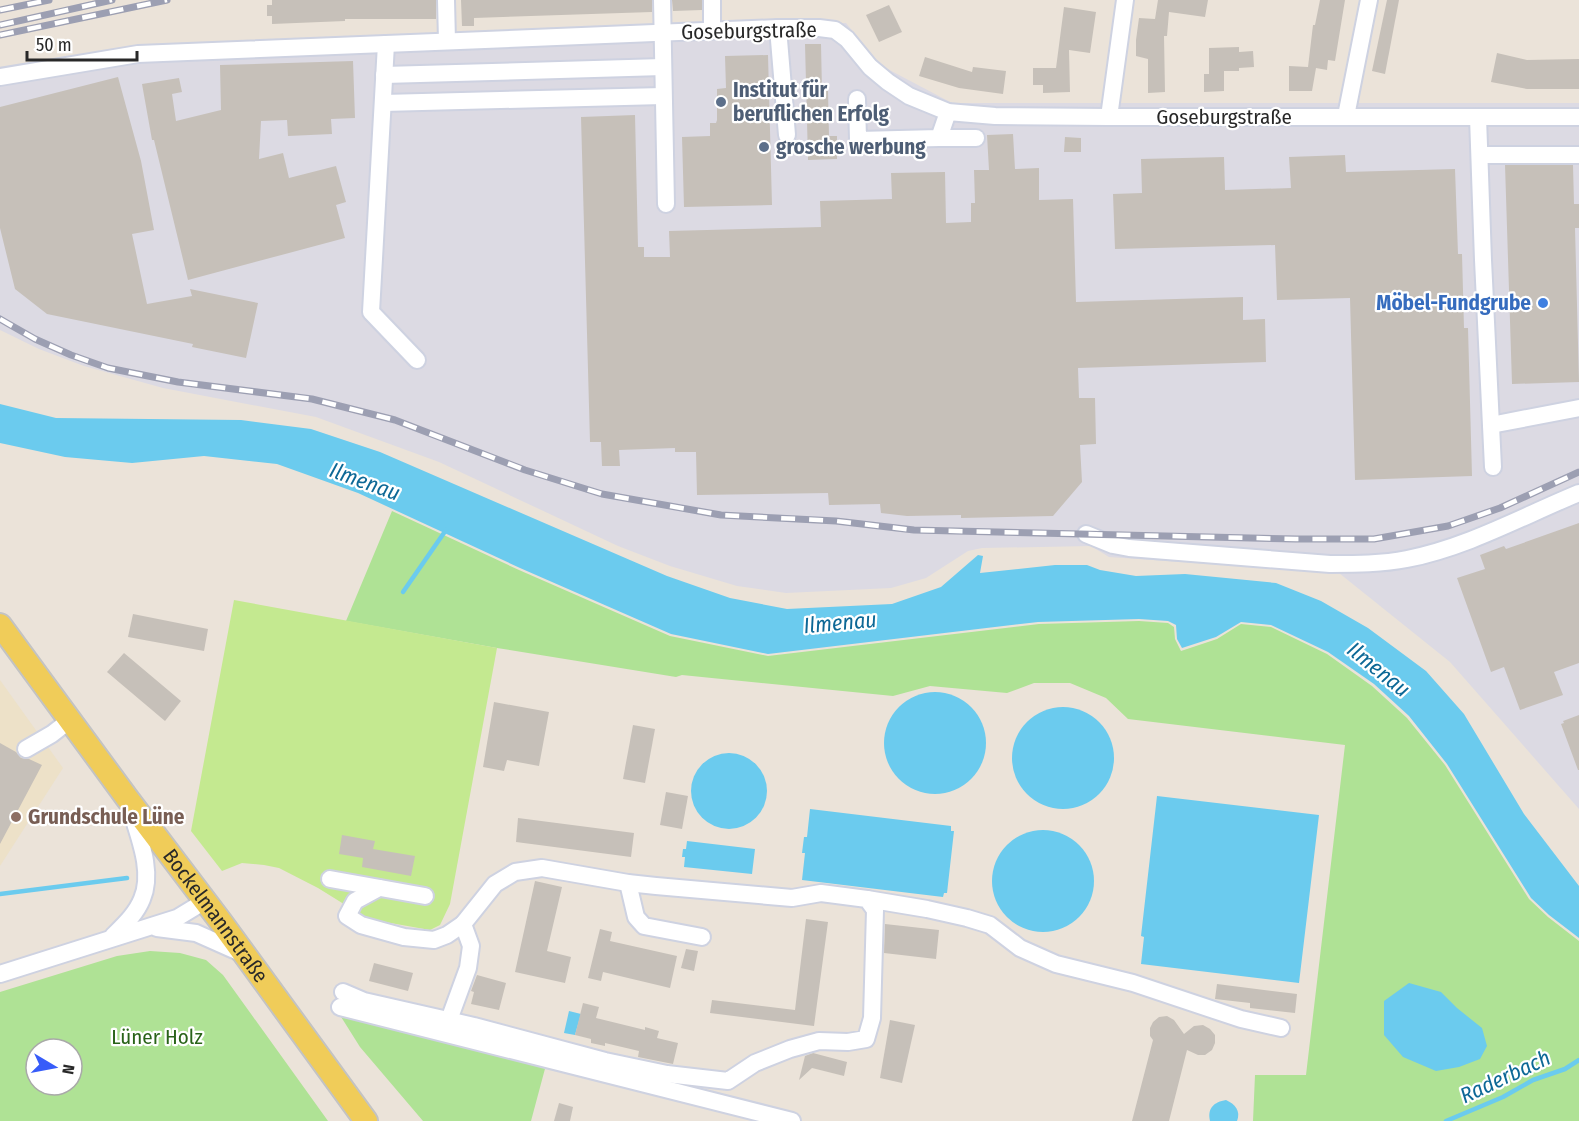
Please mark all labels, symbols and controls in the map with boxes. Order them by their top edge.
street label: Goseburgstraße [681,17,817,45]
scale bar [27,24,136,62]
text: 50 m [36,34,72,56]
place label: Institut für beruflichen Erfolg [733,77,890,127]
marker: Institut für beruflichen Erfolg [714,95,728,109]
street label: Goseburgstraße [1156,104,1292,130]
place label: grosche werbung [776,134,926,160]
marker: grosche werbung [757,140,771,154]
place label: Möbel-Fundgrube [1376,290,1531,316]
marker: Möbel-Fundgrube [1536,296,1550,310]
water label: Ilmenau [326,456,404,507]
water label: Ilmenau [802,606,878,639]
water label: Ilmenau [1342,636,1416,703]
place label: Grundschule Lüne [28,804,185,830]
marker: Grundschule Lüne [9,810,23,824]
street label: Bockelmannstraße [157,844,274,988]
park label: Lüner Holz [111,1024,203,1050]
north arrow [24,1037,84,1097]
water label: Raderbach [1456,1044,1555,1109]
text: N [58,1063,78,1076]

